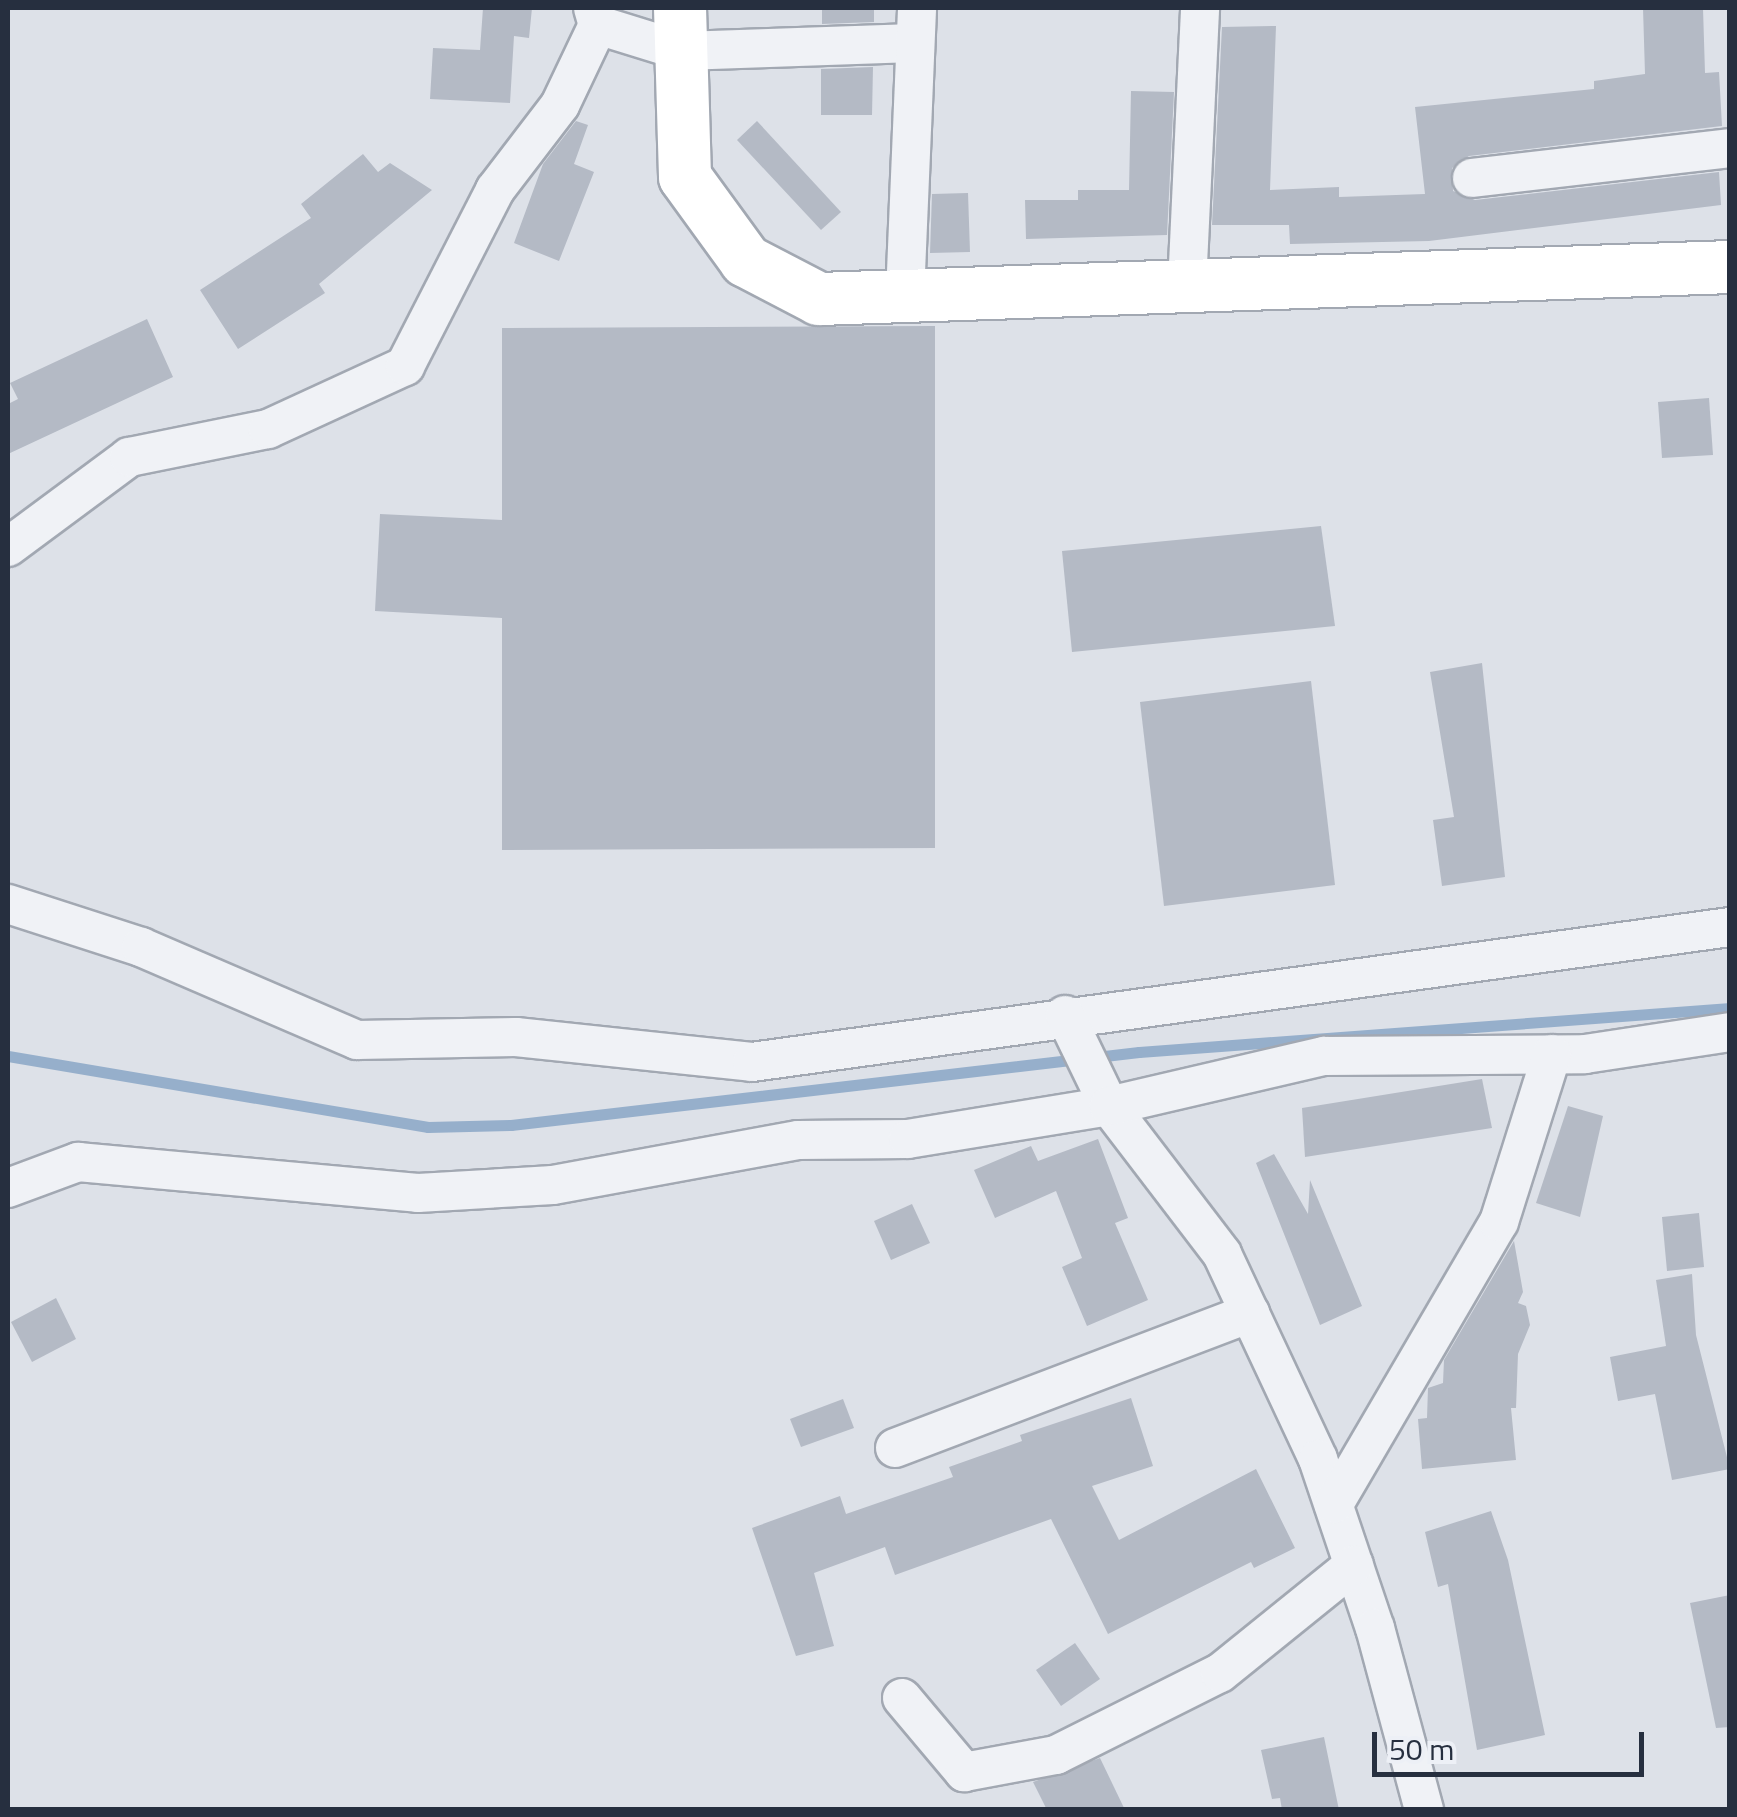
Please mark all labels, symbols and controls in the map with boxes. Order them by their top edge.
scale bar [1377,1712,1650,1774]
text: 50 m [1389,1726,1454,1772]

